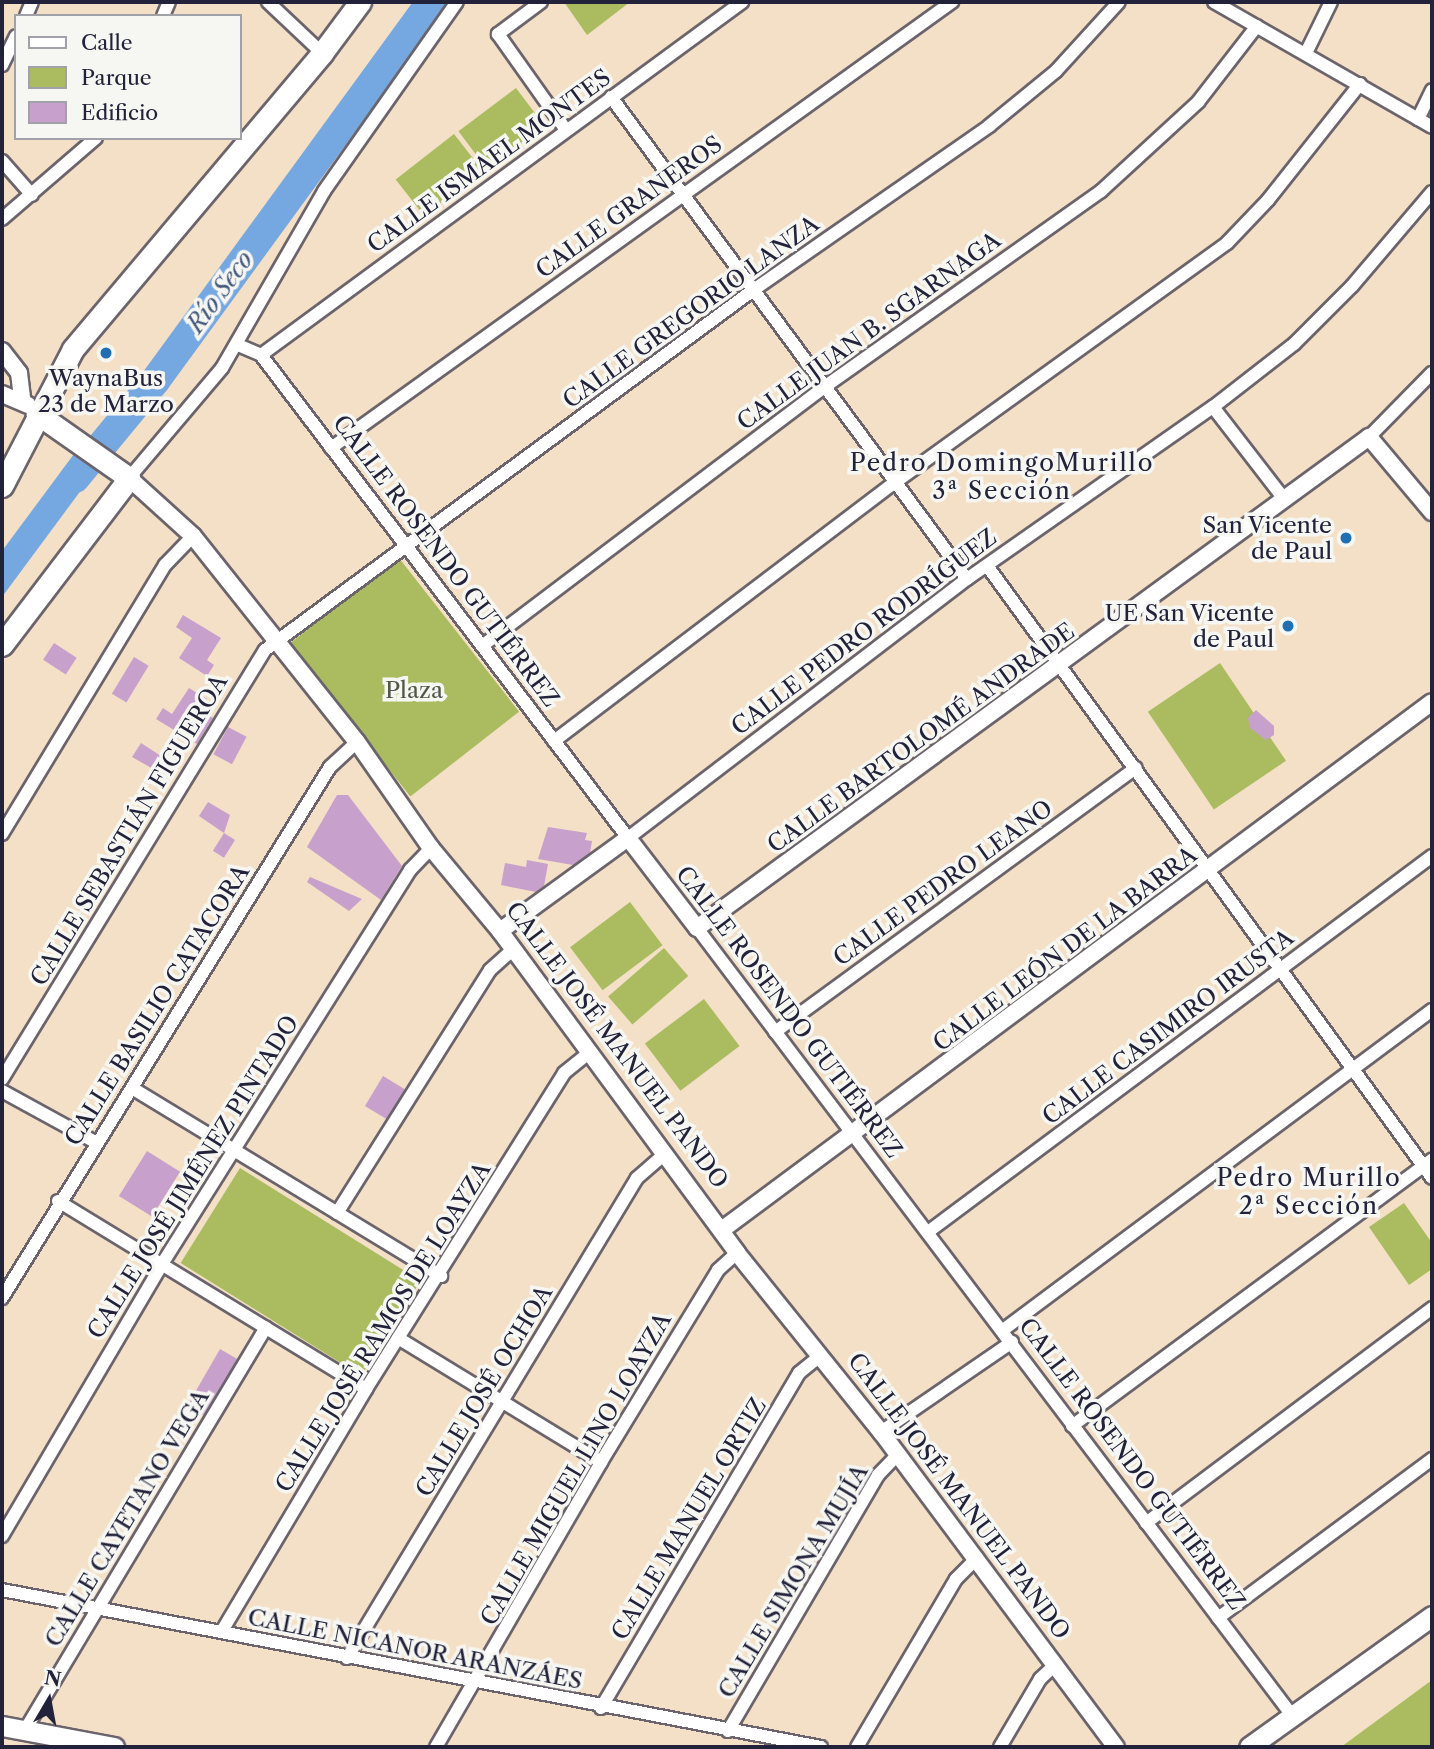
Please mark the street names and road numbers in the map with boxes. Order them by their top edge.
street label: CALLE ISMAEL MONTES [362,63,616,259]
street label: CALLE GRANEROS [530,130,728,284]
street label: CALLE GREGORIO LANZA [558,210,824,414]
street label: CALLE JUAN B. SGARNAGA [732,226,1006,436]
street label: CALLE ROSENDO GUTIÉRREZ [327,410,565,712]
street label: CALLE PEDRO RODRÍGUEZ [726,523,1002,741]
street label: CALLE BARTOLOMÉ ANDRADE [762,617,1080,859]
street label: CALLE SEBASTIÁN FIGUEROA [25,669,233,991]
street label: CALLE PEDRO LEANO [828,794,1058,972]
street label: CALLE LEÓN DE LA BARRA [927,841,1203,1057]
street label: CALLE BASILIO CATACORA [59,859,255,1151]
street label: CALLE ROSENDO GUTIÉRREZ [670,861,908,1163]
street label: CALLE JOSÉ MANUEL PANDO [500,896,734,1194]
street label: CALLE CASIMIRO IRUSTA [1037,924,1299,1130]
street label: CALLE JOSÉ JIMÉNEZ PINTADO [82,1010,304,1344]
street label: CALLE JOSÉ RAMOS DE LOAYZA [270,1157,496,1497]
street label: CALLE JOSÉ OCHOA [410,1280,558,1502]
street label: CALLE MIGUEL LINO LOAYZA [475,1307,677,1631]
street label: CALLE ROSENDO GUTIÉRREZ [1013,1313,1251,1615]
street label: CALLE JOSÉ MANUEL PANDO [842,1347,1076,1645]
street label: CALLE CAYETANO VEGA [39,1384,215,1652]
street label: CALLE MANUEL ORTIZ [606,1393,772,1645]
street label: CALLE SIMONA MUJÍA [712,1459,874,1703]
street label: CALLE NICANOR ARANZÁES [245,1603,585,1695]

